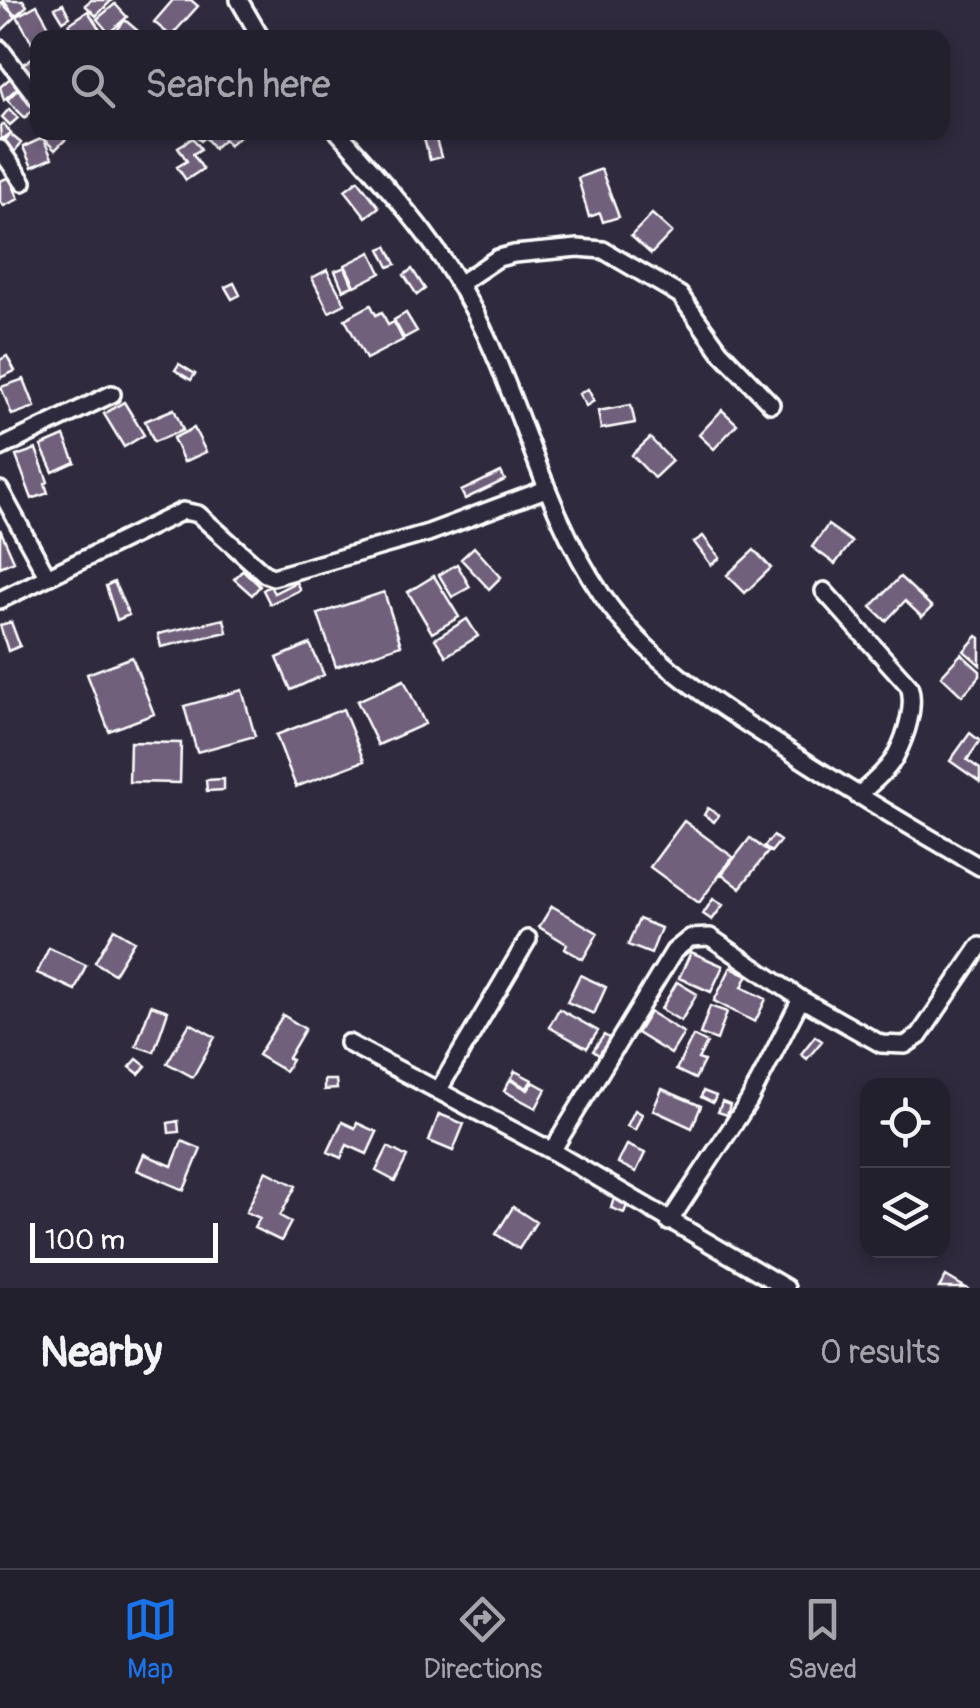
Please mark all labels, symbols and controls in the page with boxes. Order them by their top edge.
search box [30,30,950,140]
icon: search [65,58,120,113]
text: Search here [145,61,331,109]
map controls [860,1078,950,1258]
button: locate [860,1078,950,1168]
button: layers [860,1168,950,1258]
scale bar [30,1218,218,1262]
text: 100 m [45,1223,125,1258]
text: Nearby [40,1327,162,1379]
text: 0 results [820,1333,940,1373]
tab: Map [123,1592,178,1687]
tab: Directions [423,1592,542,1687]
tab: Saved [788,1592,857,1687]

